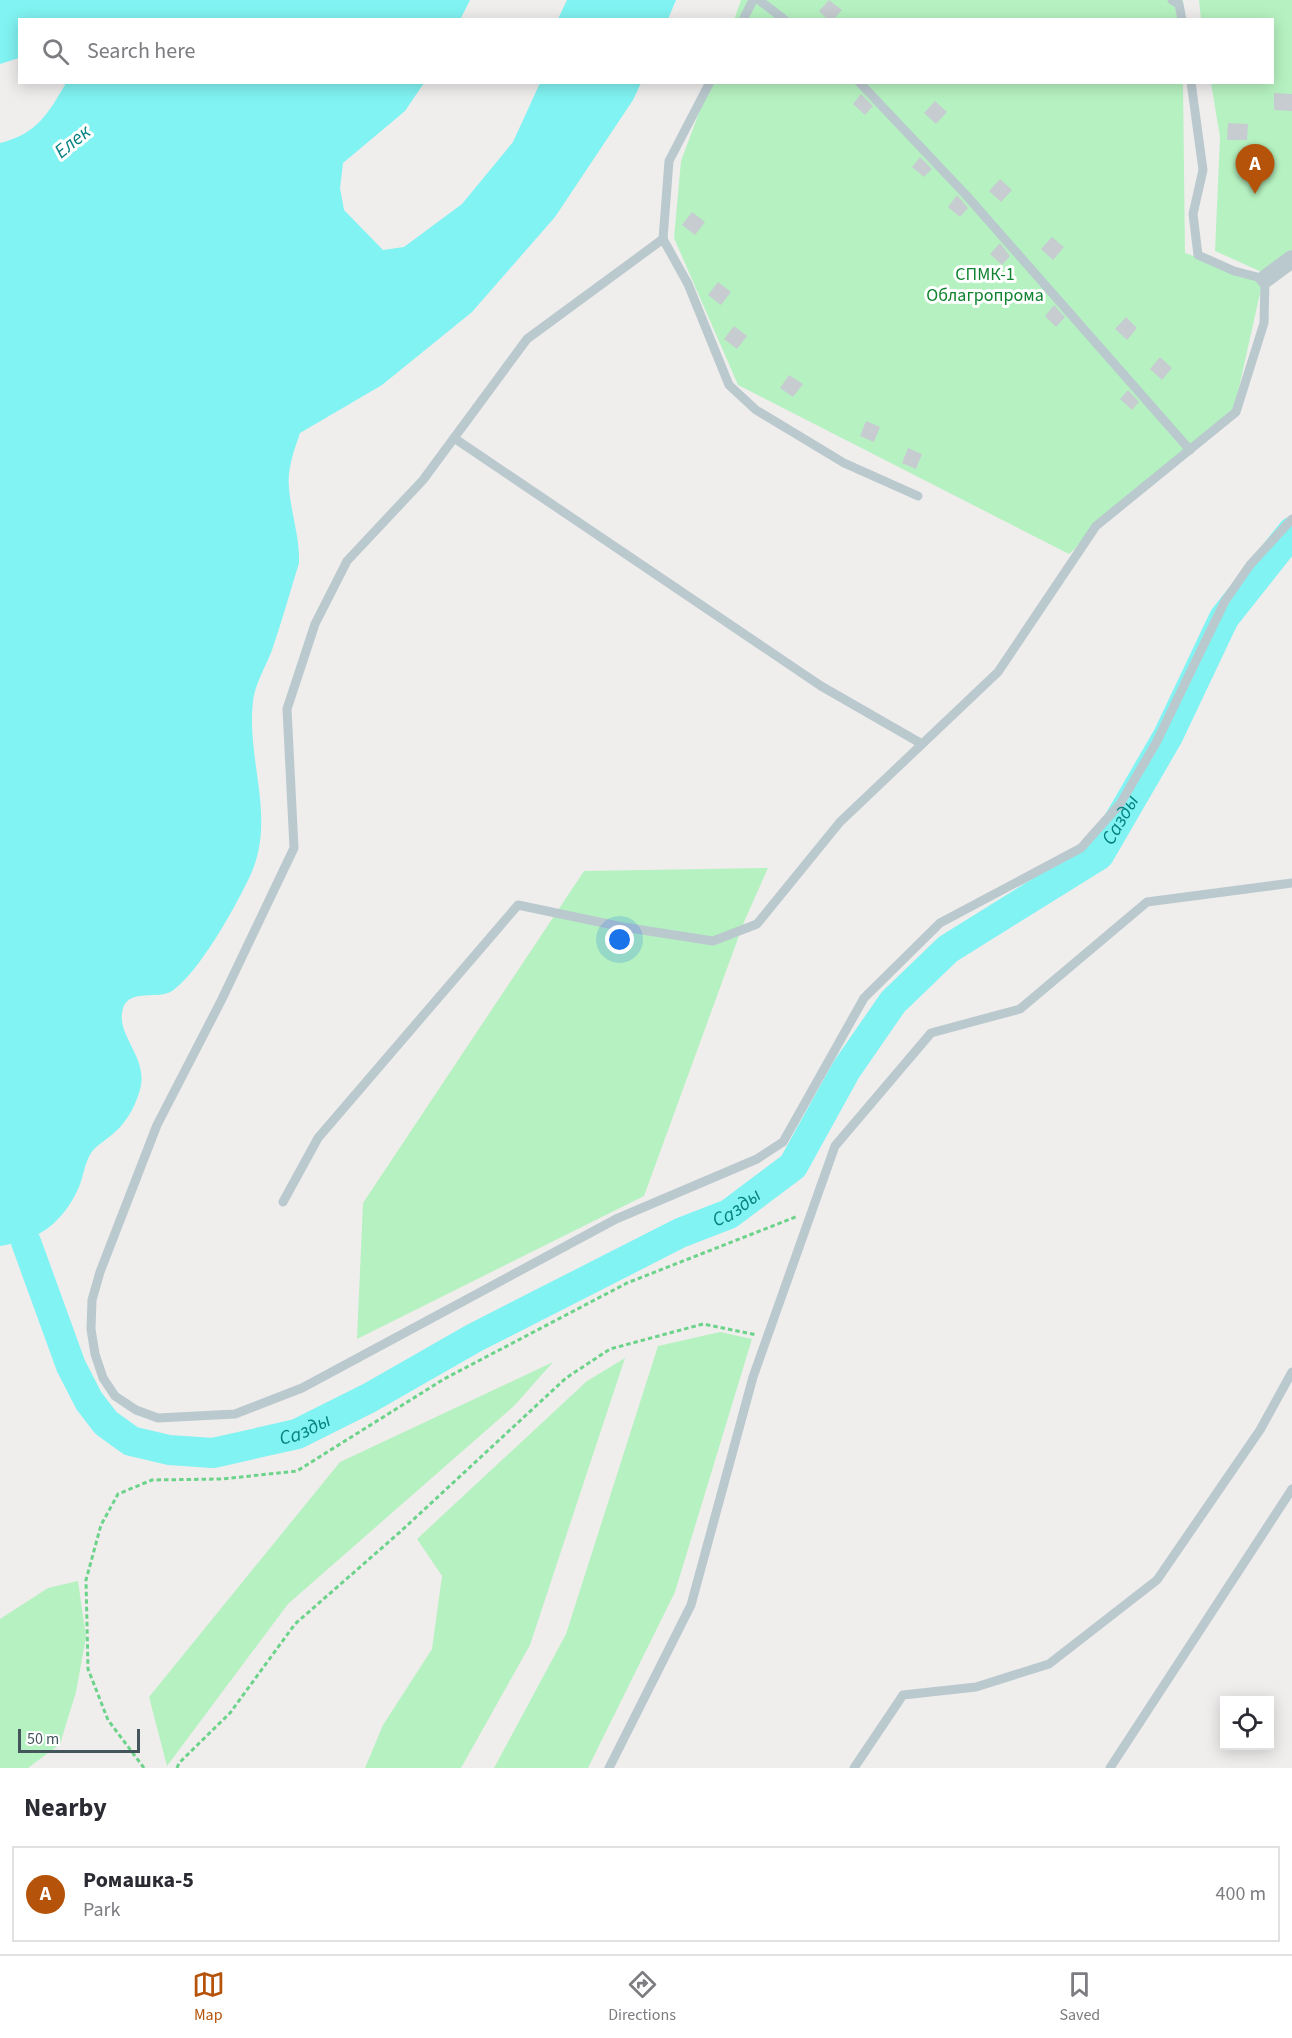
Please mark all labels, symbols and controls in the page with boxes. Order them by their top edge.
search box [18,18,1274,84]
icon: search [39,35,72,68]
text: Search here [87,35,195,67]
water label: Елек [48,118,97,165]
pin: A [1236,144,1274,194]
park label: СПМК-1 Облагропрома [926,262,1044,308]
water label: Сазды [1095,790,1146,850]
your location [605,925,634,954]
water label: Сазды [708,1182,767,1234]
water label: Сазды [277,1406,336,1453]
map controls [1220,1696,1274,1750]
button: locate [1220,1696,1274,1750]
scale bar [18,1726,140,1754]
text: 50 m [27,1728,59,1750]
text: Nearby [24,1789,107,1826]
text: Ромашка-5 [83,1864,194,1896]
text: A [40,1880,51,1908]
text: 400 m [1216,1880,1266,1908]
text: Park [83,1896,120,1924]
tab: Map [192,1968,225,2026]
tab: Directions [608,1968,676,2026]
tab: Saved [1059,1968,1100,2026]

